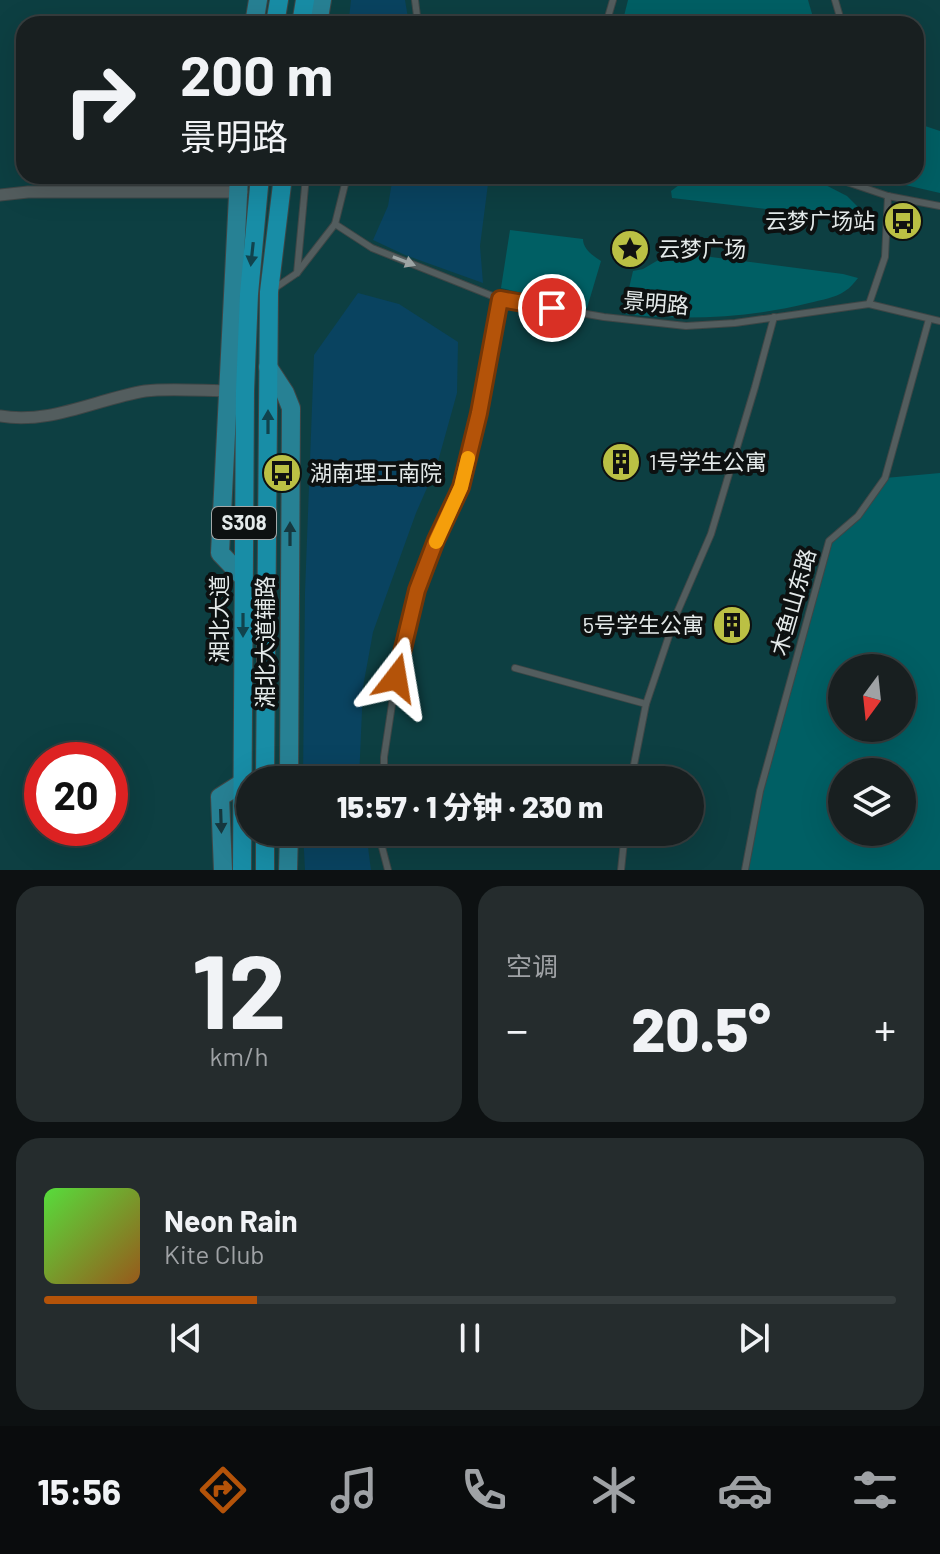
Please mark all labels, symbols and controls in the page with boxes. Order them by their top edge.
text: 200 m [180,40,333,107]
icon: right [48,48,152,152]
text: 景明路 [180,114,288,157]
bus stop icon: 云梦广场站 [882,200,924,242]
place label: 云梦广场站 [765,207,875,233]
place icon: 云梦广场 [609,228,651,270]
place label: 云梦广场 [658,235,746,261]
one-way arrow [246,242,259,267]
one-way arrow [392,255,416,268]
pin [518,274,586,342]
icon: arrive [530,286,574,330]
street label: 景明路 [622,286,690,318]
one-way arrow [262,409,274,434]
building icon: 1号学生公寓 [600,441,642,483]
place label: 1号学生公寓 [649,448,767,474]
bus stop icon: 湖南理工南院 [261,452,303,494]
place label: 湖南理工南院 [310,459,442,485]
road number: S308 [212,507,276,539]
one-way arrow [284,521,296,546]
street label: 木鱼山东路 [764,545,820,658]
street label: 湘北大道 [205,575,231,663]
street label: 湘北大道辅路 [251,576,277,708]
building icon: 5号学生公寓 [711,604,753,646]
place label: 5号学生公寓 [583,611,704,637]
one-way arrow [237,613,249,638]
position arrow [354,636,438,720]
north arrow [828,654,916,742]
map controls [828,654,916,846]
speed limit sign: 20 [24,742,128,846]
button: layers [828,758,916,846]
text: 15:57 · 1 分钟 · 230 m [337,788,603,824]
one-way arrow [215,809,227,834]
text: 12 [191,925,287,1050]
text: 空调 [506,950,558,981]
text: 20.5° [631,992,771,1064]
text: − [506,1002,528,1055]
text: + [874,1002,896,1055]
text: km/h [210,1040,268,1071]
text: Neon Rain [164,1202,298,1238]
text: Kite Club [164,1238,265,1269]
icon: previous [164,1316,208,1360]
icon: pause [448,1316,492,1360]
icon: next [732,1316,776,1360]
icon: directions [195,1462,251,1518]
icon: music [326,1462,382,1518]
icon: phone [456,1462,512,1518]
icon: climate [586,1462,642,1518]
icon: car [717,1462,773,1518]
icon: filters [847,1462,903,1518]
text: 15:56 [37,1469,121,1512]

